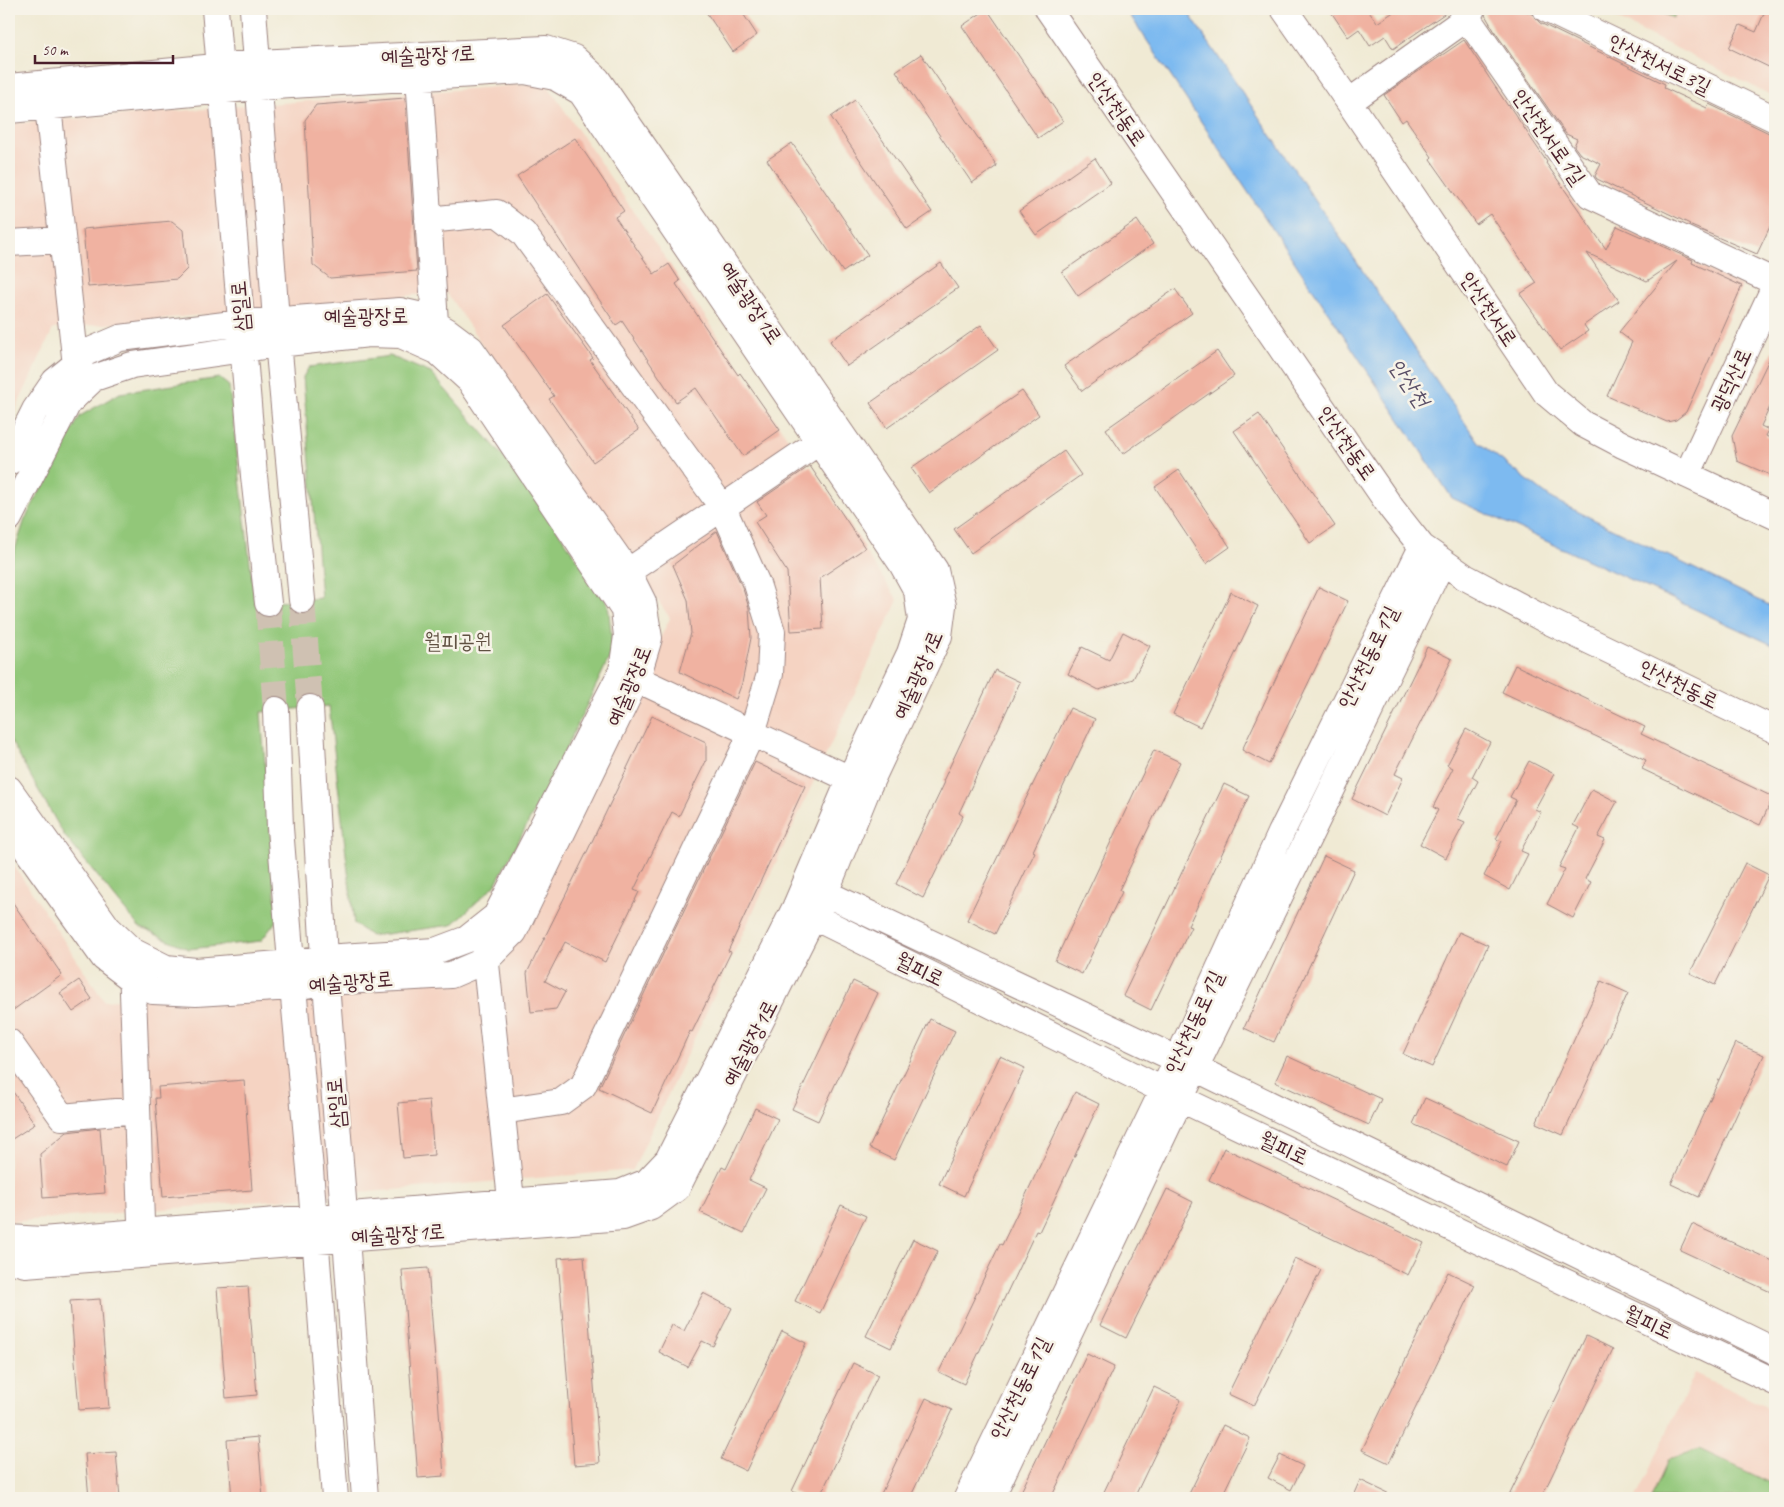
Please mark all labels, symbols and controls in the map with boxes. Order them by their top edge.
street label: 안산천서로3길 [1604,28,1716,100]
scale bar [35,32,172,64]
street label: 예술광장1로 [380,40,476,70]
text: 50 m [42,41,69,60]
street label: 안산천동로 [1082,67,1152,151]
street label: 안산천서로1길 [1507,84,1591,190]
street label: 예술광장1로 [714,257,788,349]
street label: 안산천서로 [1455,267,1523,351]
street label: 삼일로 [225,280,255,332]
street label: 예술광장로 [324,302,408,330]
street label: 광덕산로 [1705,344,1757,416]
water label: 안산천 [1383,353,1437,415]
street label: 안산천동로 [1312,401,1382,485]
street label: 안산천동로1길 [1332,601,1404,713]
street label: 예술광장1로 [888,627,948,723]
park label: 월피공원 [424,628,492,654]
street label: 예술광장로 [601,642,657,730]
street label: 안산천동로 [1635,654,1723,714]
street label: 월피로 [892,946,948,992]
street label: 예술광장로 [308,965,394,999]
street label: 안산천동로1길 [1159,966,1229,1078]
street label: 예술광장1로 [717,995,783,1091]
street label: 삼일로 [321,1077,351,1129]
street label: 월피로 [1256,1126,1312,1170]
street label: 예술광장1로 [350,1218,446,1250]
street label: 월피로 [1621,1300,1677,1344]
street label: 안산천동로1길 [984,1332,1056,1444]

